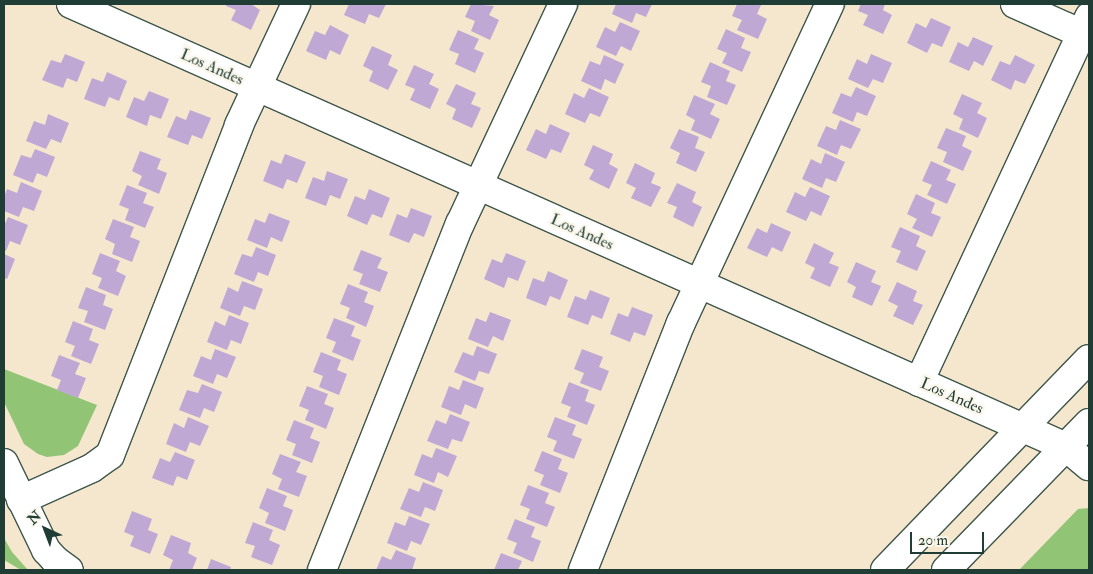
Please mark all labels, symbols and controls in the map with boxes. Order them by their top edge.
street label: Los Andes [178,45,246,89]
street label: Los Andes [548,210,616,254]
street label: Los Andes [918,374,986,418]
north arrow [20,504,70,554]
text: N [24,507,45,528]
scale bar [913,522,987,554]
text: 20 m [918,531,948,550]

